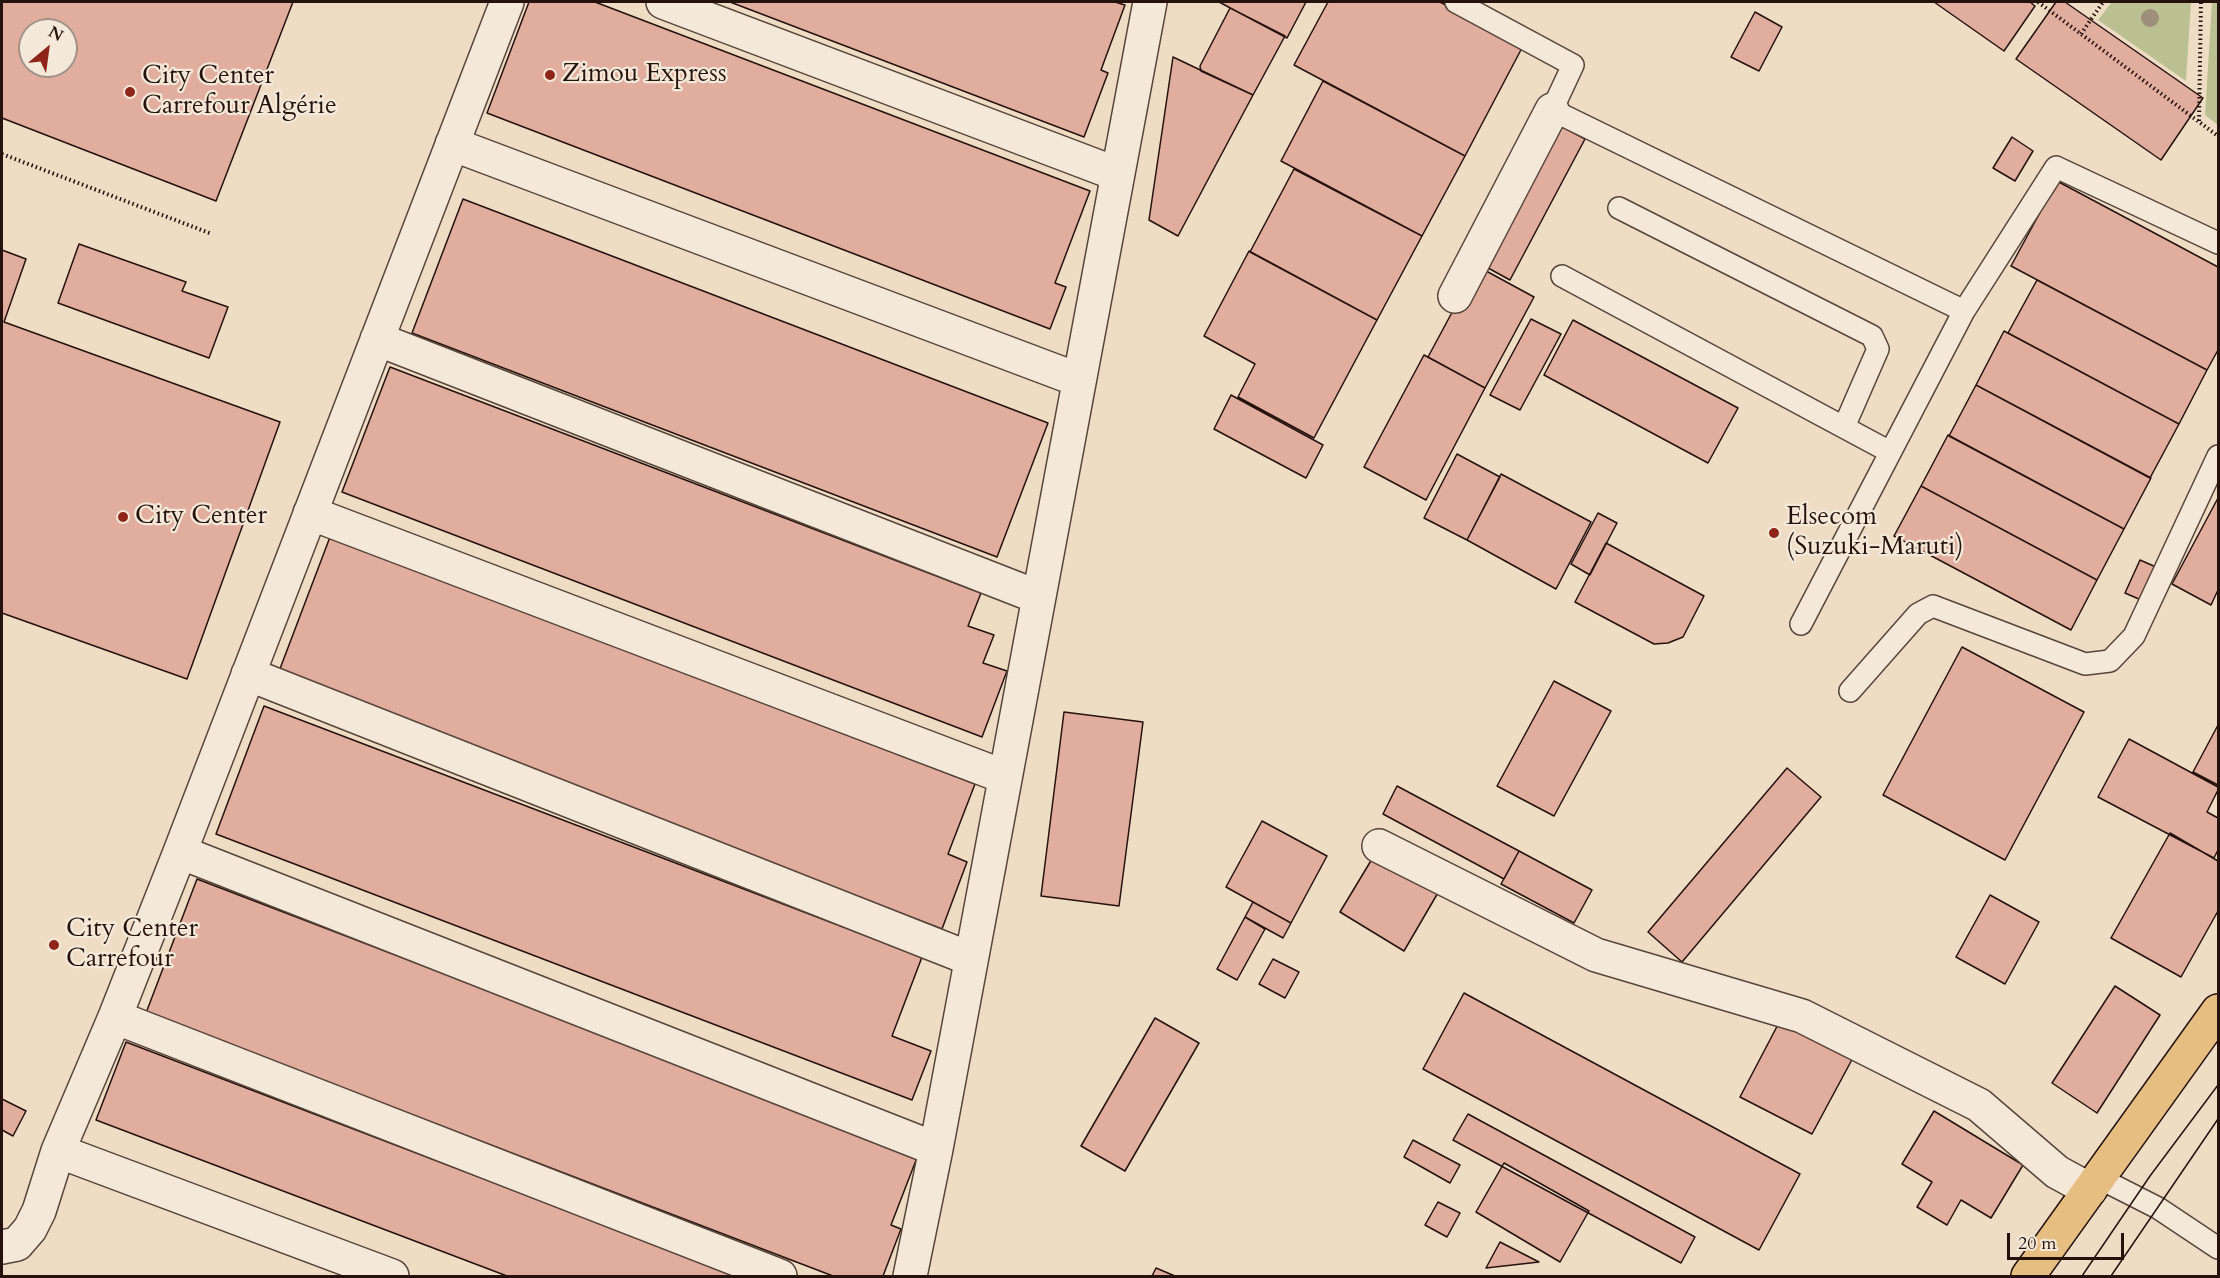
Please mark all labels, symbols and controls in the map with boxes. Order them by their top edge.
north arrow [18,18,78,78]
text: N [44,21,67,47]
place label: Zimou Express [562,59,727,91]
place label: City Center Carrefour Algérie [142,61,337,122]
marker: Zimou Express [543,68,557,82]
marker: City Center Carrefour Algérie [123,85,137,99]
place label: City Center [135,501,267,533]
place label: Elsecom (Suzuki-Maruti) [1786,502,1964,564]
marker: City Center [116,510,130,524]
marker: Elsecom (Suzuki-Maruti) [1767,526,1781,540]
place label: City Center Carrefour [66,914,198,976]
marker: City Center Carrefour [47,938,61,952]
scale bar [2010,1221,2127,1259]
text: 20 m [2018,1231,2057,1256]

